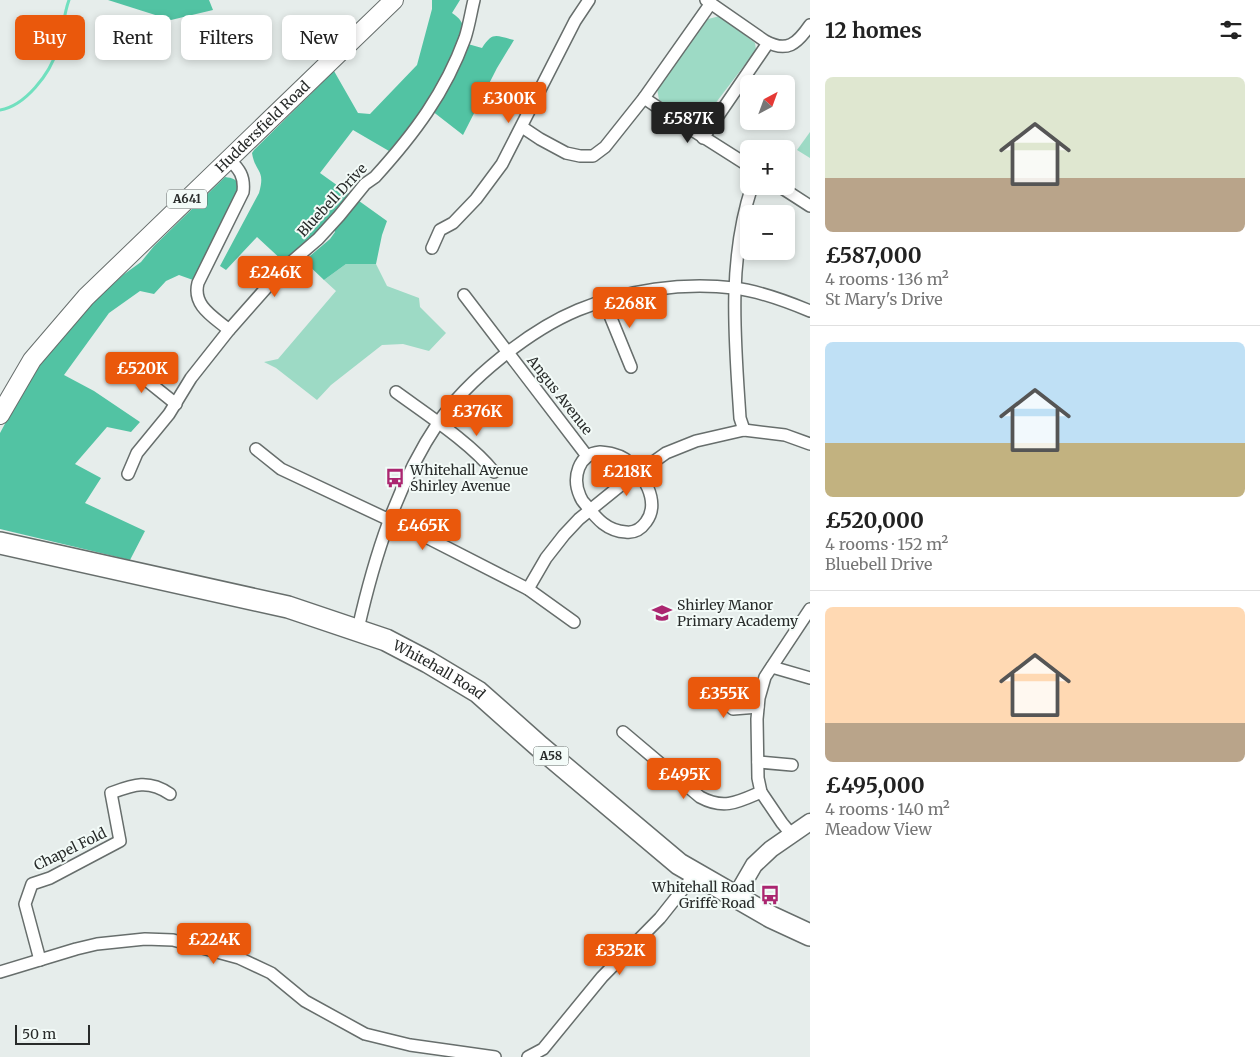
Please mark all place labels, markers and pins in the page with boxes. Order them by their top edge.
pin: £300K [474,82,544,124]
pin: £587K [653,102,723,144]
pin: £246K [240,256,310,298]
pin: £268K [595,286,665,329]
pin: £520K [107,352,177,394]
pin: £376K [442,394,512,437]
pin: £218K [592,454,662,497]
place label: Whitehall Avenue Shirley Avenue [409,461,528,495]
bus stop icon: Whitehall Avenue Shirley Avenue [384,467,406,489]
pin: £465K [388,508,458,551]
place label: Shirley Manor Primary Academy [677,596,799,630]
school or university icon: Shirley Manor Primary Academy [651,602,673,624]
pin: £355K [689,676,759,719]
pin: £495K [649,758,719,800]
place label: Whitehall Road Griffe Road [651,878,756,912]
bus stop icon: Whitehall Road Griffe Road [759,884,781,906]
pin: £224K [179,922,249,965]
pin: £352K [585,934,655,976]

